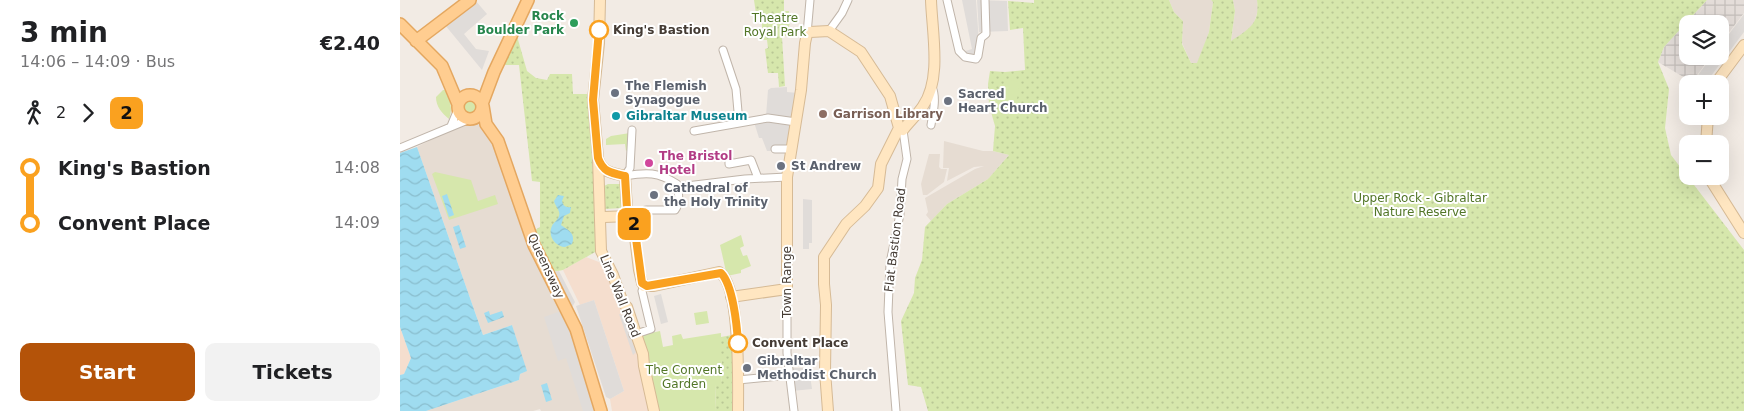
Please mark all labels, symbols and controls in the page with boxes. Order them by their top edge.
place label: Rock Boulder Park [477,9,565,37]
park label: Theatre Royal Park [744,11,806,39]
map controls [1679,15,1729,185]
button: layers [1679,15,1729,65]
text: 3 min [20,16,108,49]
marker: Rock Boulder Park [568,17,580,29]
marker: King's Bastion [589,20,609,40]
place label: King's Bastion [613,23,710,37]
text: €2.40 [320,32,380,54]
text: 14:06 – 14:09 · Bus [20,52,175,71]
button: + [1679,75,1729,125]
place label: The Flemish Synagogue [625,79,707,107]
marker: The Flemish Synagogue [609,87,621,99]
place label: Sacred Heart Church [958,87,1048,115]
marker: Sacred Heart Church [942,95,954,107]
icon: walk [20,99,48,127]
icon: forward [74,99,102,127]
text: 2 [120,102,133,123]
text: 2 [56,103,66,122]
place label: Garrison Library [833,107,943,121]
marker: Garrison Library [817,108,829,120]
place label: Gibraltar Museum [626,109,747,123]
marker: Gibraltar Museum [610,110,622,122]
button: − [1679,135,1729,185]
place label: The Bristol Hotel [659,149,732,177]
text: King's Bastion [58,157,211,179]
marker: The Bristol Hotel [643,157,655,169]
text: 14:08 [334,158,380,177]
place label: St Andrew [791,159,861,173]
marker: St Andrew [775,160,787,172]
place label: Cathedral of the Holy Trinity [664,181,768,209]
street label: Flat Bastion Road [882,187,908,293]
marker: Cathedral of the Holy Trinity [648,189,660,201]
park label: Upper Rock - Gibraltar Nature Reserve [1353,191,1487,219]
line badge: 2 [618,208,650,240]
text: Convent Place [58,212,210,234]
text: 14:09 [334,213,380,232]
text: 2 [628,213,640,234]
street label: Queensway [525,231,567,301]
street label: Town Range [780,246,794,319]
street label: Line Wall Road [597,253,643,339]
marker: Convent Place [728,333,748,353]
place label: Convent Place [752,336,848,350]
button: Start [20,343,195,401]
button: Tickets [205,343,380,401]
place label: Gibraltar Methodist Church [757,354,877,382]
marker: Gibraltar Methodist Church [741,362,753,374]
park label: The Convent Garden [645,363,722,391]

